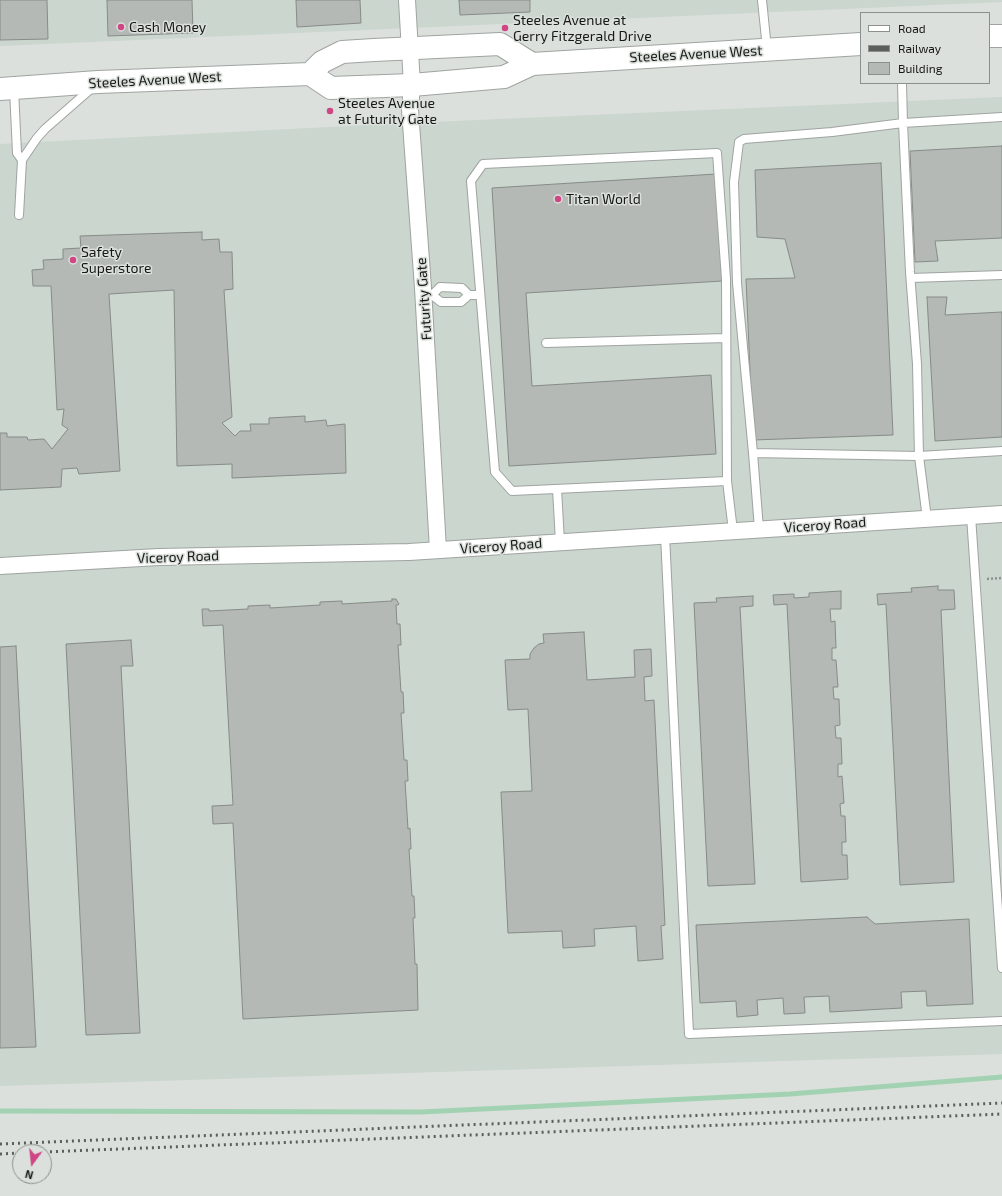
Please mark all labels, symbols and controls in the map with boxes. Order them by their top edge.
place label: Steeles Avenue at Gerry Fitzgerald Drive [513,12,652,44]
legend [860,12,990,84]
place label: Cash Money [129,19,206,35]
text: Road [898,21,926,35]
marker: Cash Money [116,22,126,32]
marker: Steeles Avenue at Gerry Fitzgerald Drive [500,23,510,33]
text: Railway [898,41,941,55]
street label: Steeles Avenue West [629,42,763,66]
text: Building [898,61,942,75]
street label: Steeles Avenue West [88,68,222,92]
place label: Steeles Avenue at Futurity Gate [338,95,437,128]
marker: Steeles Avenue at Futurity Gate [325,106,335,116]
place label: Titan World [566,191,641,207]
marker: Titan World [553,194,563,204]
place label: Safety Superstore [81,244,151,276]
marker: Safety Superstore [68,255,78,265]
street label: Futurity Gate [413,257,435,341]
street label: Viceroy Road [783,514,867,536]
street label: Viceroy Road [459,535,543,557]
street label: Viceroy Road [137,547,219,567]
north arrow [12,1144,52,1184]
text: N [24,1168,35,1182]

